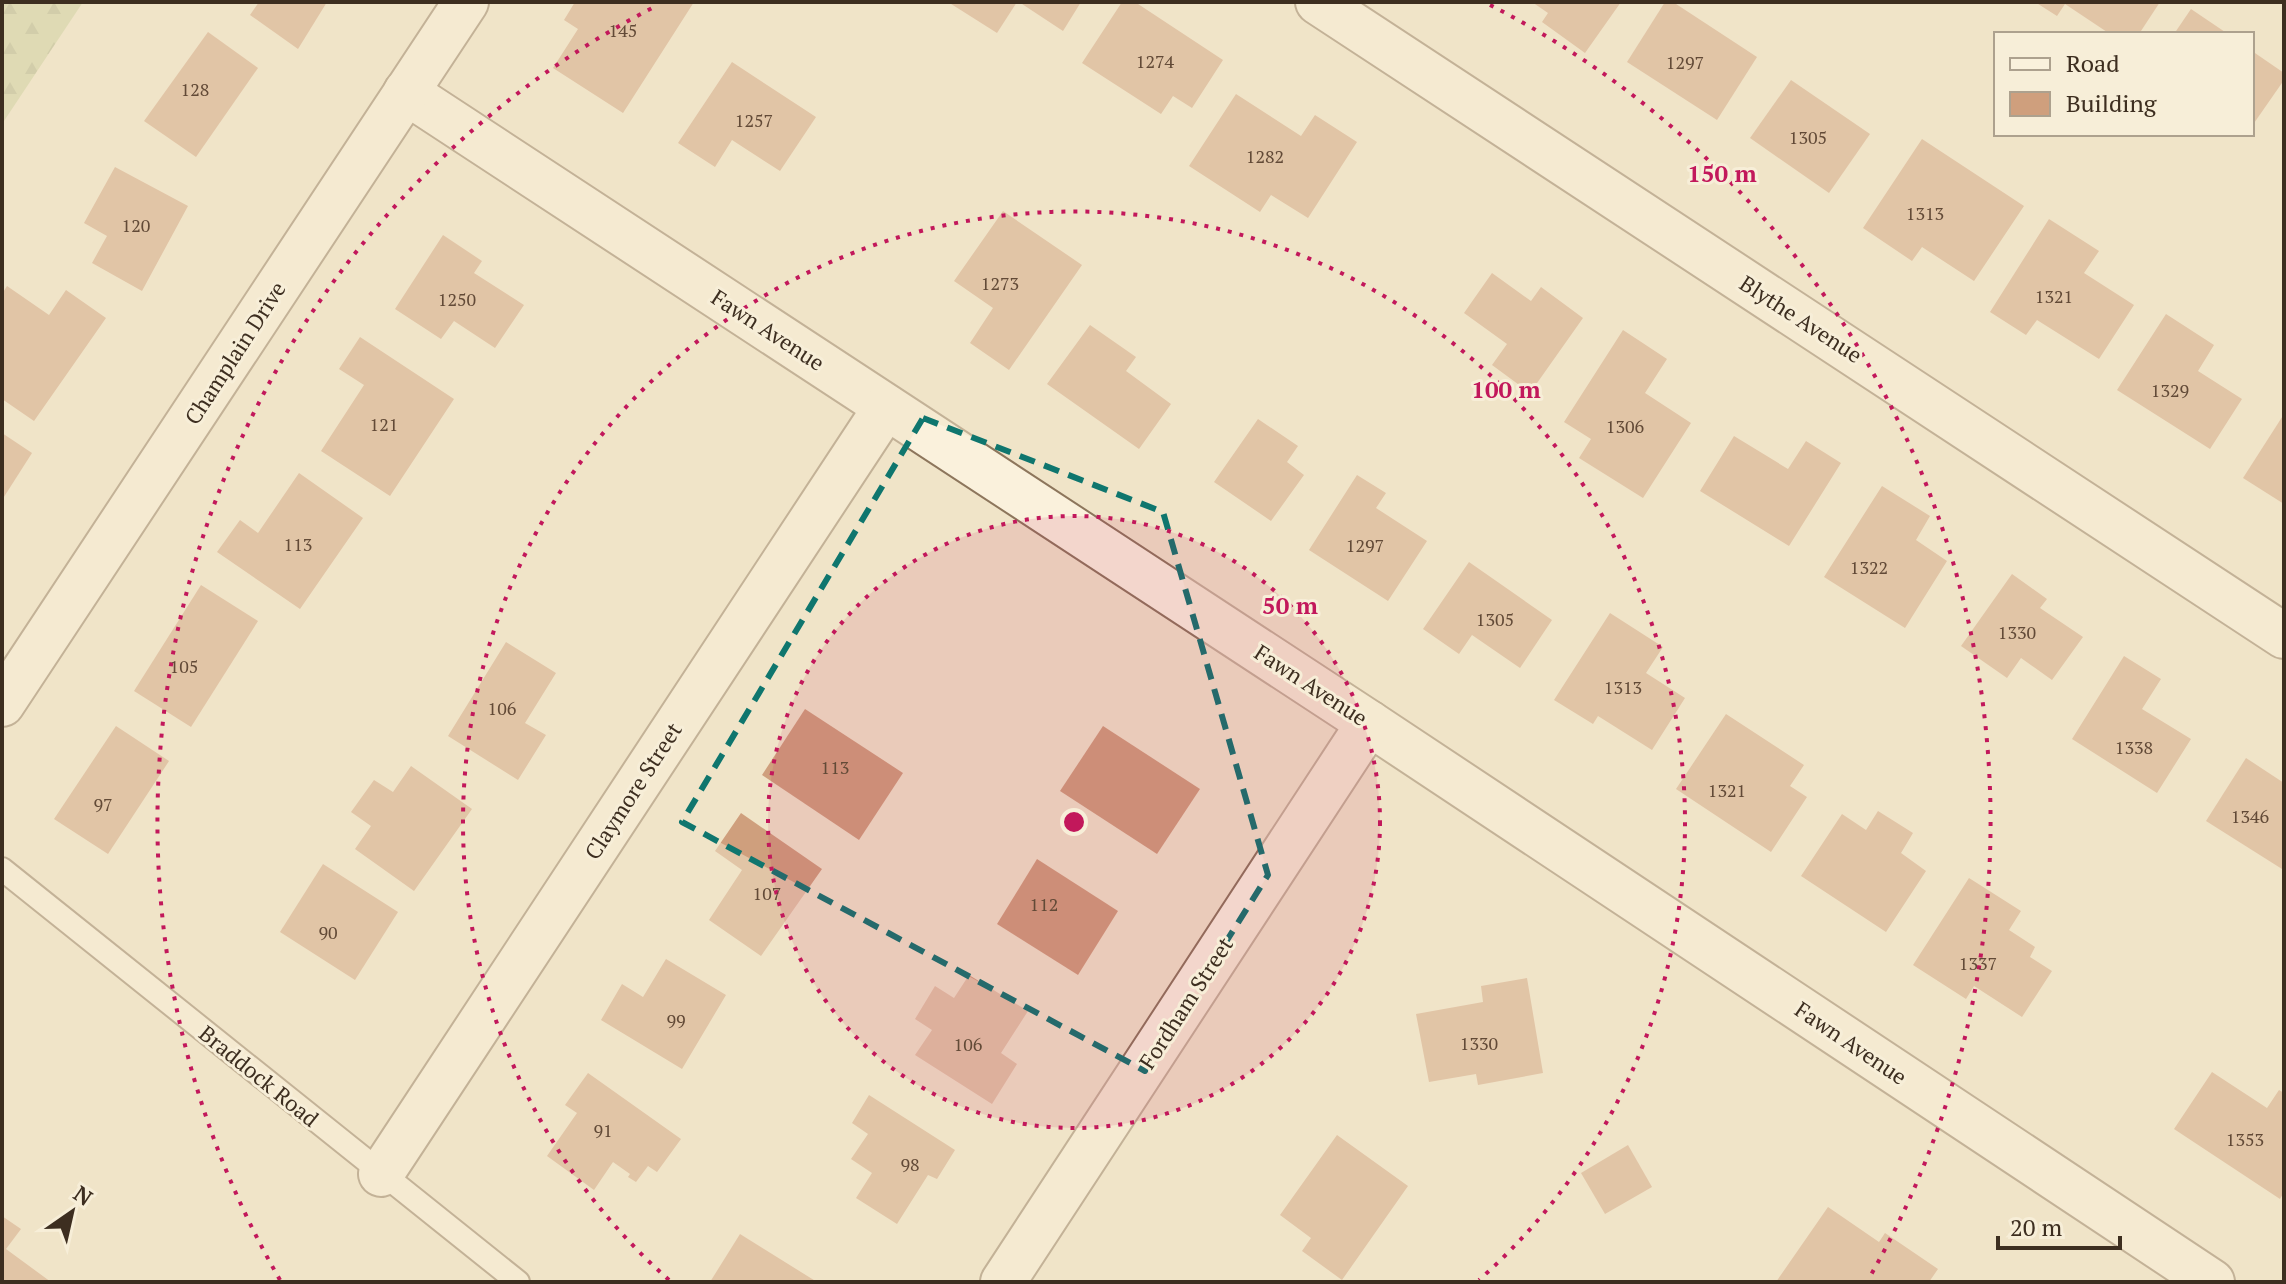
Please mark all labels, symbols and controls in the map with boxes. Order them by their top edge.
house number: 145 [609,18,637,42]
legend [1994,32,2254,136]
text: Road [2066,47,2120,79]
house number: 1274 [1136,49,1175,73]
house number: 1297 [1666,50,1704,74]
house number: 128 [181,77,209,101]
text: Building [2066,87,2157,119]
house number: 1257 [735,108,773,132]
house number: 1305 [1789,125,1827,149]
house number: 1282 [1246,144,1284,168]
text: 150 m [1687,157,1757,189]
house number: 1313 [1906,201,1944,225]
house number: 120 [122,213,150,237]
street label: Blythe Avenue [1735,268,1868,369]
house number: 1273 [981,271,1019,295]
street label: Champlain Drive [178,276,292,430]
street label: Fawn Avenue [706,282,830,377]
house number: 1321 [2035,284,2073,308]
house number: 1250 [438,287,476,311]
text: 100 m [1471,373,1541,405]
house number: 1329 [2151,378,2189,402]
house number: 121 [370,412,398,436]
house number: 1306 [1606,414,1645,438]
house number: 113 [284,532,312,556]
house number: 1297 [1346,533,1384,557]
house number: 1322 [1850,555,1888,579]
text: 50 m [1262,589,1318,621]
house number: 1305 [1476,607,1514,631]
house number: 1330 [1998,620,2036,644]
street label: Fawn Avenue [1249,637,1373,732]
house number: 105 [170,654,198,678]
house number: 1313 [1604,675,1642,699]
house number: 106 [488,696,517,720]
street label: Claymore Street [577,717,688,865]
house number: 1338 [2115,735,2153,759]
house number: 113 [821,755,849,779]
house number: 1321 [1708,778,1746,802]
house number: 97 [93,792,113,816]
house number: 1346 [2231,804,2270,828]
centre of rings [1060,808,1088,836]
house number: 107 [753,881,781,905]
house number: 112 [1030,892,1058,916]
house number: 90 [318,920,338,944]
street label: Fordham Street [1132,931,1239,1074]
house number: 1337 [1959,951,1997,975]
street label: Fawn Avenue [1790,994,1913,1091]
house number: 99 [666,1008,686,1032]
street label: Braddock Road [194,1018,325,1133]
house number: 1330 [1460,1031,1498,1055]
house number: 106 [954,1032,983,1056]
house number: 91 [593,1118,613,1142]
house number: 1353 [2226,1127,2264,1151]
house number: 98 [900,1152,920,1176]
north arrow [32,1172,112,1252]
text: N [68,1178,99,1212]
scale bar [1998,1200,2120,1250]
text: 20 m [2010,1211,2062,1243]

